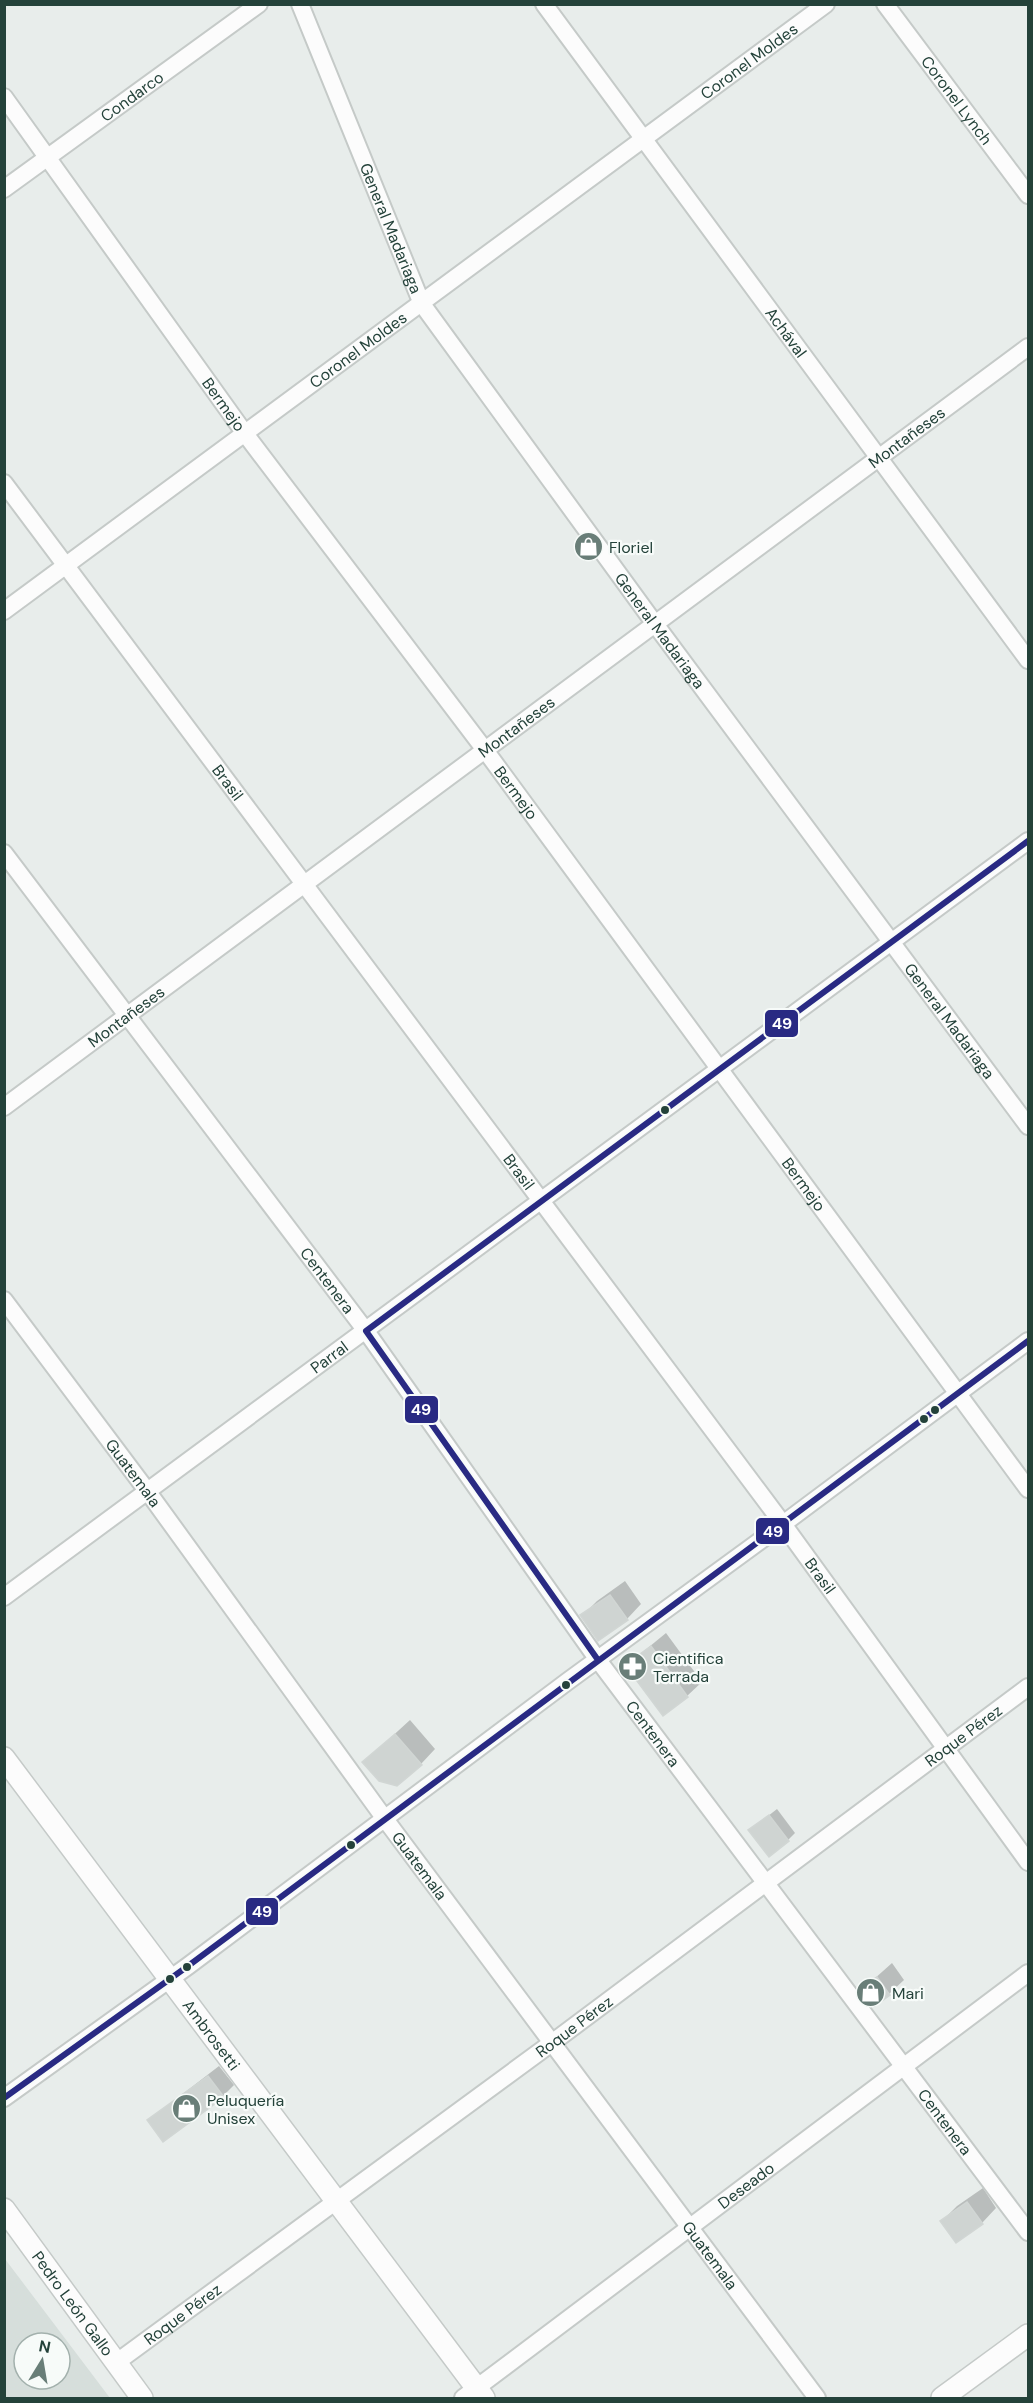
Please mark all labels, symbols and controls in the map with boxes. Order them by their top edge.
street label: Coronel Moldes [696,18,802,104]
street label: Coronel Lynch [916,52,997,149]
street label: Condarco [96,67,168,127]
street label: General Madariaga [355,160,427,297]
street label: Achával [760,303,811,362]
street label: Coronel Moldes [305,307,411,393]
street label: Bermejo [197,374,250,436]
street label: Montañeses [864,402,950,473]
shop icon: Floriel [572,531,604,563]
place label: Floriel [609,537,653,558]
street label: General Madariaga [610,569,709,693]
street label: Montañeses [474,692,559,763]
street label: Brasil [207,761,248,805]
street label: Bermejo [489,762,543,824]
street label: General Madariaga [899,959,999,1083]
street label: Montañeses [84,981,169,1052]
line badge: 49 [764,1009,799,1038]
text: 49 [772,1013,792,1034]
unlabelled marker [659,1104,671,1116]
street label: Brasil [499,1150,539,1194]
street label: Bermejo [777,1154,830,1216]
street label: Centenera [295,1243,359,1318]
street label: Parral [306,1337,352,1378]
line badge: 49 [404,1395,439,1424]
text: 49 [411,1399,431,1420]
unlabelled marker [929,1404,941,1416]
unlabelled marker [918,1413,930,1425]
street label: Guatemala [101,1435,166,1512]
line badge: 49 [755,1517,790,1545]
text: 49 [763,1521,783,1542]
street label: Brasil [800,1554,840,1598]
place label: Cientifica Terrada [653,1648,724,1687]
pharmacy icon: Cientifica Terrada [616,1651,648,1683]
unlabelled marker [560,1679,572,1691]
street label: Centenera [621,1696,685,1771]
street label: Roque Pérez [921,1700,1006,1771]
street label: Guatemala [387,1827,452,1904]
unlabelled marker [345,1839,357,1851]
line badge: 49 [245,1897,279,1926]
text: 49 [252,1901,272,1922]
unlabelled marker [181,1961,193,1973]
unlabelled marker [164,1973,176,1985]
shop icon: Mari [855,1977,887,2009]
place label: Mari [892,1983,924,2004]
street label: Roque Pérez [531,1991,617,2062]
street label: Ambrosetti [178,1995,245,2075]
street label: Centenera [913,2085,977,2160]
place label: Peluquería Unisex [207,2090,284,2129]
shop icon: Peluquería Unisex [170,2093,202,2125]
street label: Deseado [714,2158,779,2214]
street label: Guatemala [678,2217,742,2294]
street label: Pedro León Gallo [27,2247,118,2360]
street label: Roque Pérez [140,2279,226,2350]
north arrow [12,2331,72,2391]
text: N [37,2335,52,2358]

